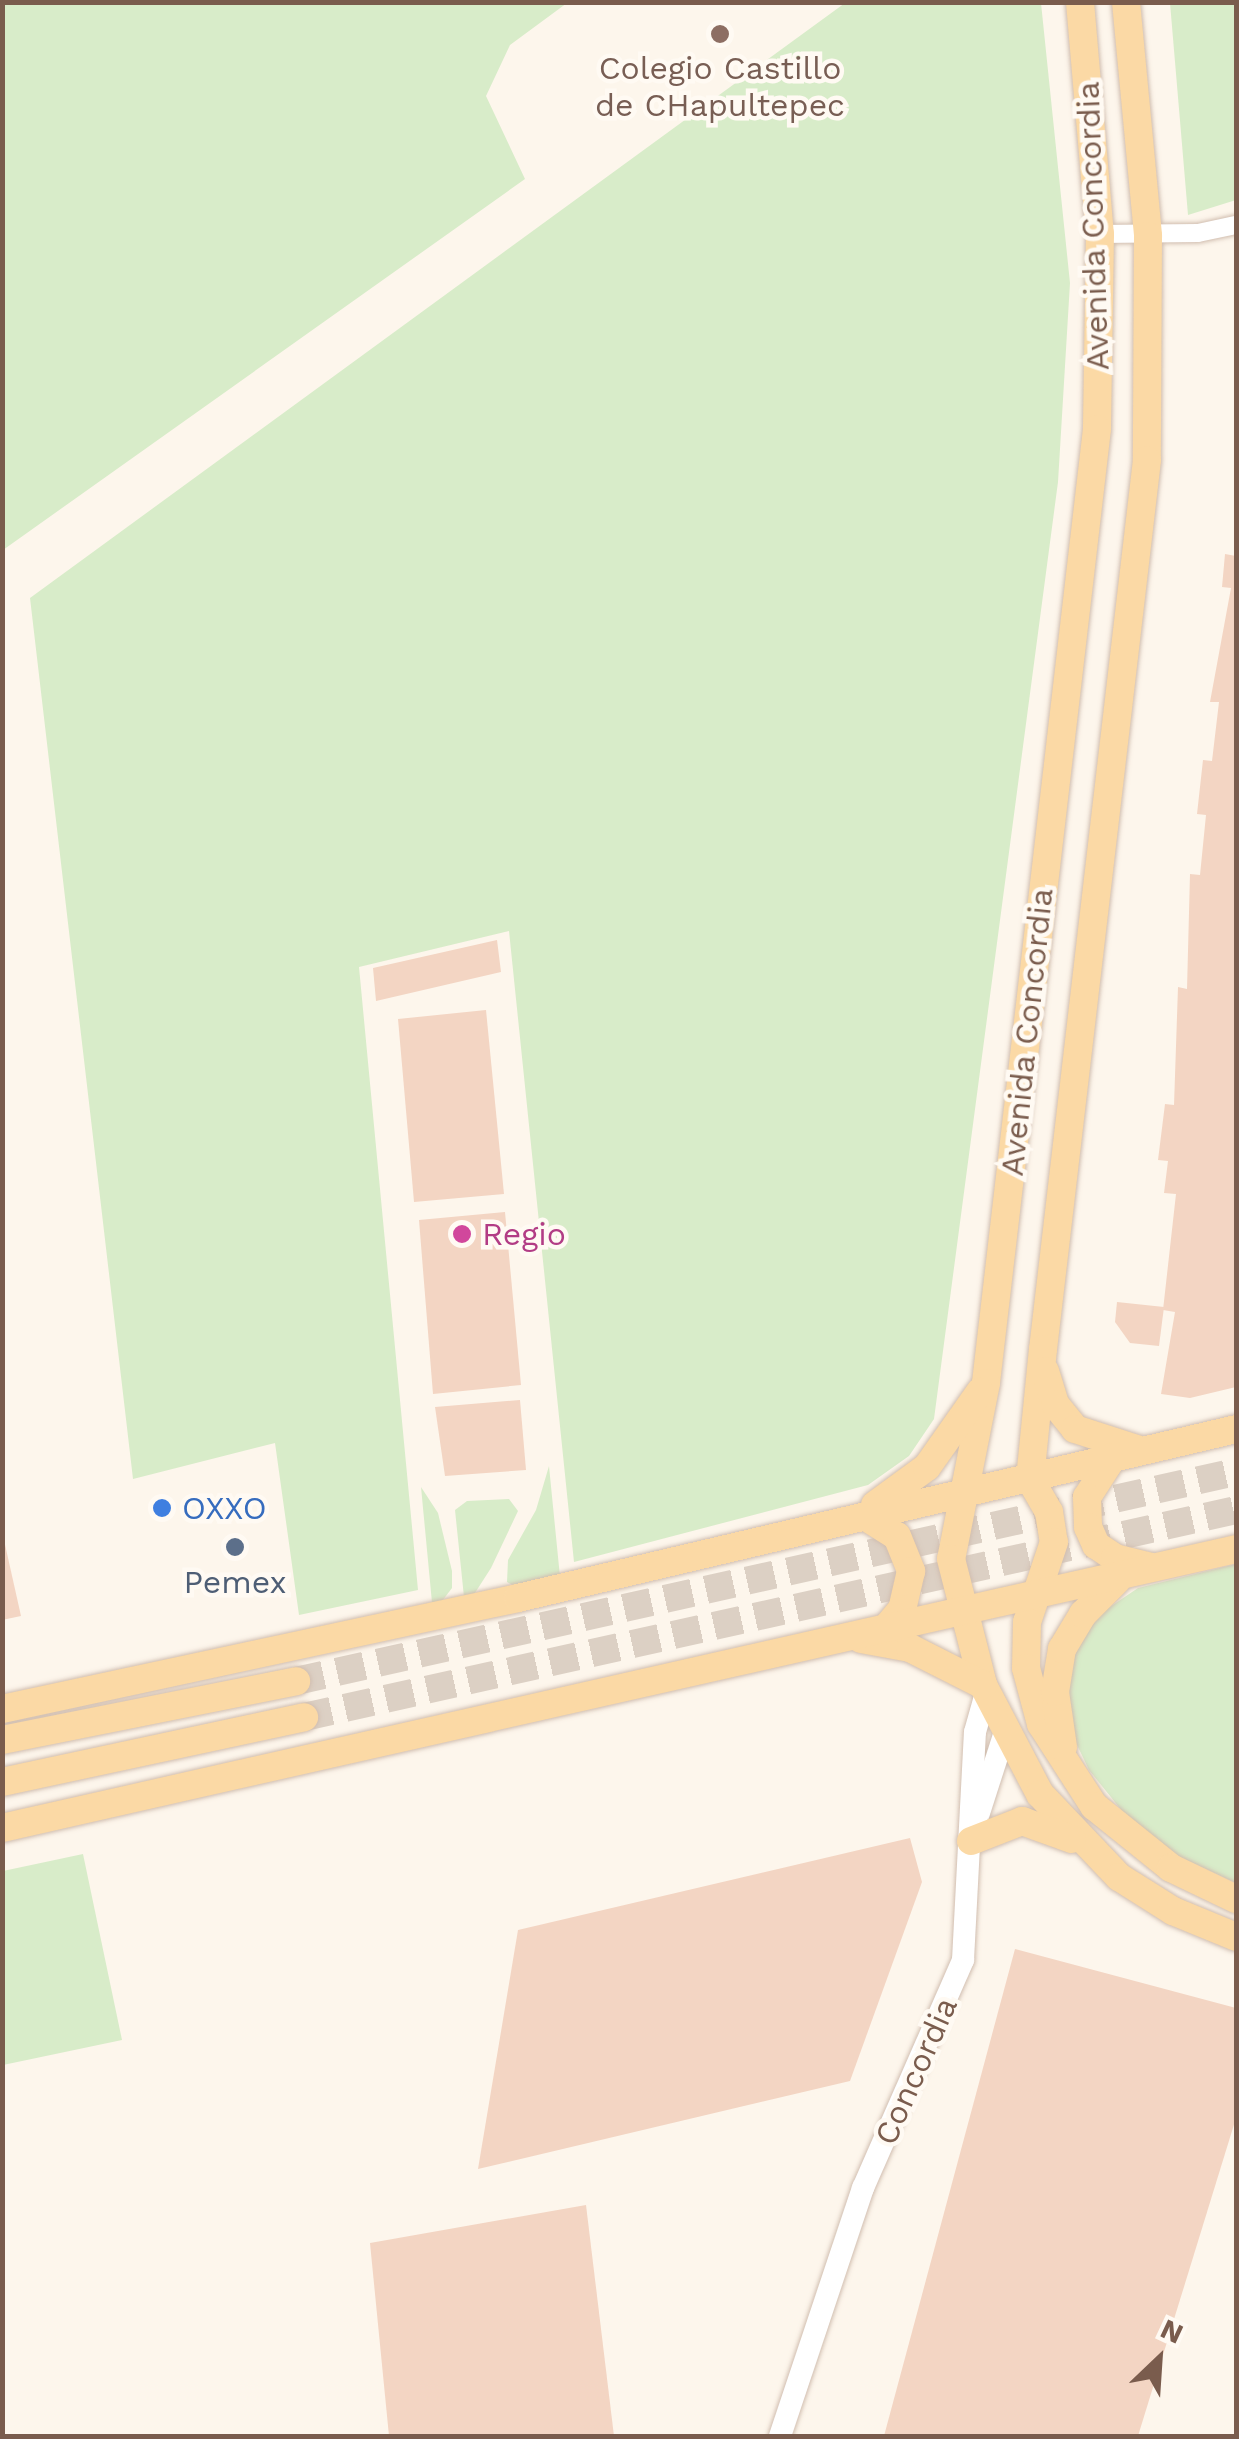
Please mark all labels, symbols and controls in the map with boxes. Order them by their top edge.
marker: Colegio Castillo de CHapultepec [709,23,731,45]
place label: Colegio Castillo de CHapultepec [595,50,845,125]
street label: Avenida Concordia [1069,80,1117,372]
street label: Avenida Concordia [993,886,1061,1178]
place label: Regio [482,1215,566,1253]
marker: Regio [451,1223,473,1245]
place label: OXXO [182,1489,267,1527]
marker: OXXO [151,1497,173,1519]
marker: Pemex [224,1536,246,1558]
place label: Pemex [183,1563,287,1601]
street label: Concordia [866,1991,966,2151]
north arrow [1109,2309,1209,2409]
text: N [1156,2312,1188,2351]

